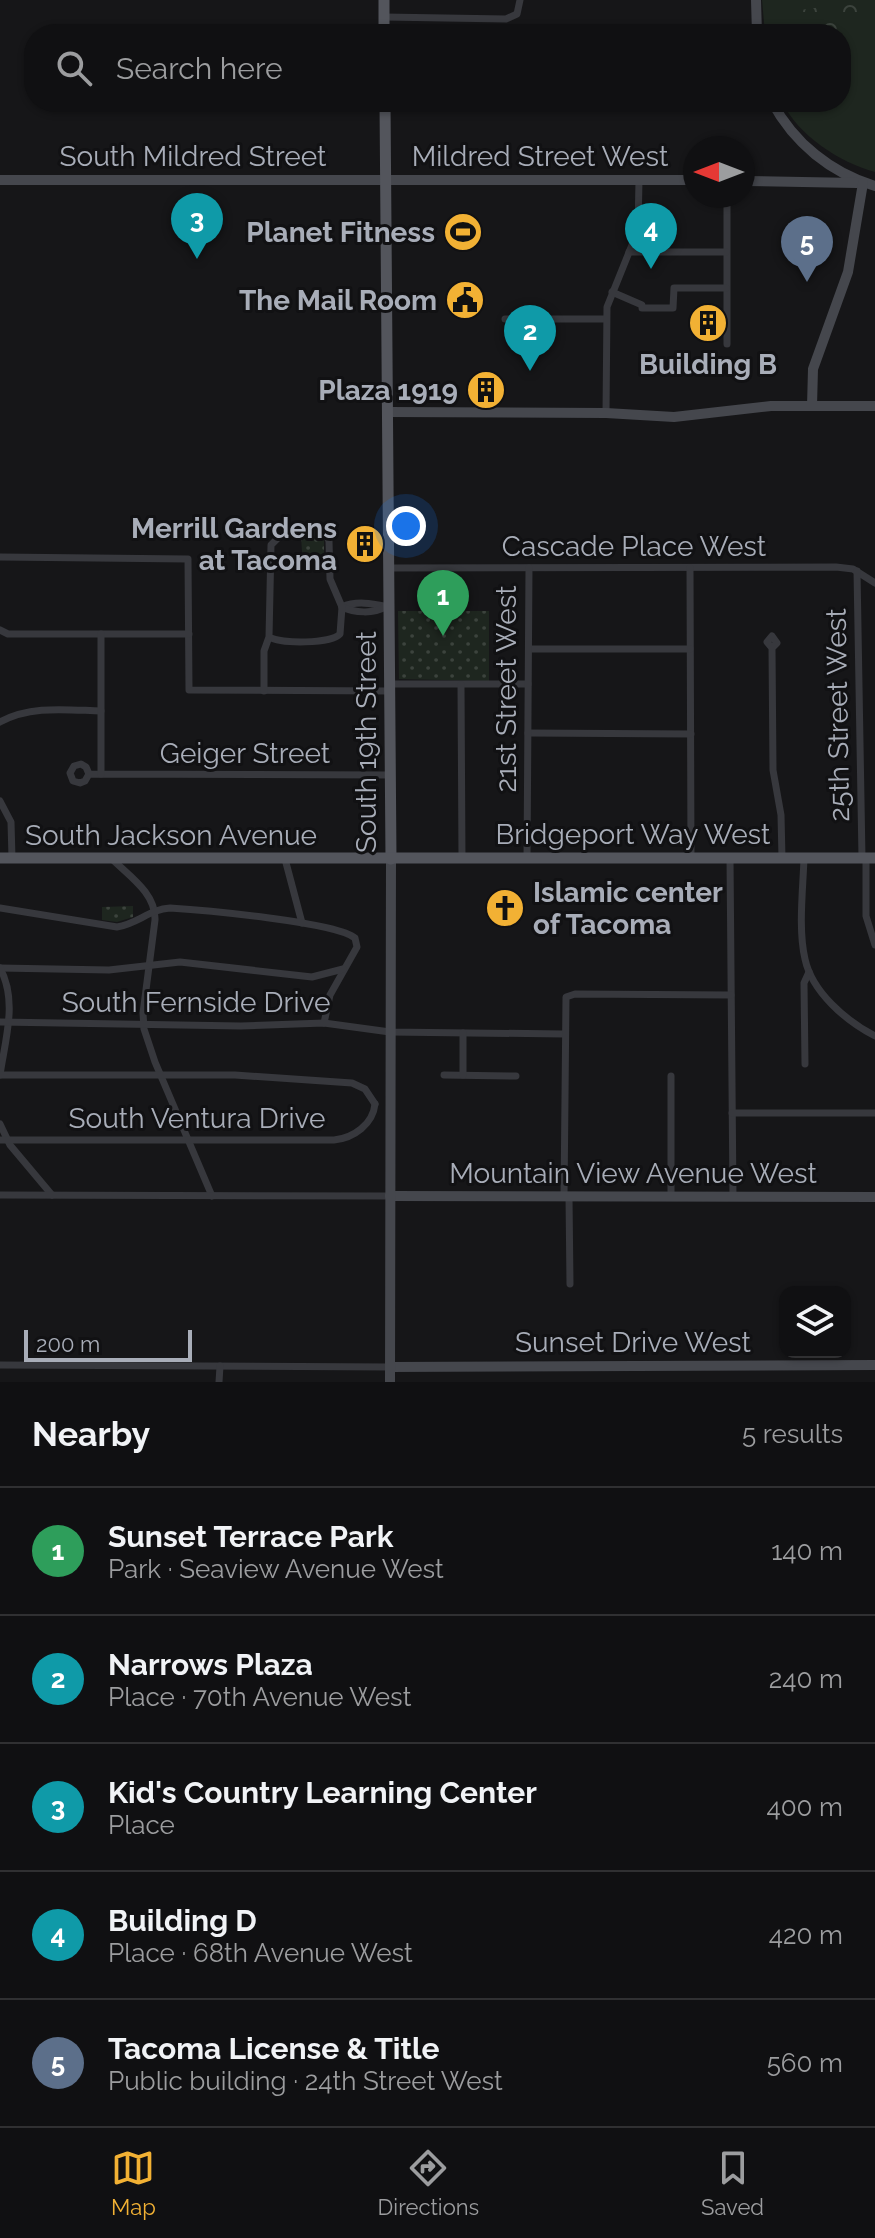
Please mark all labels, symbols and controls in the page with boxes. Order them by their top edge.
search box [24,24,851,112]
icon: search [52,46,96,90]
text: Search here [116,51,283,86]
north arrow [683,136,755,208]
street label: South Mildred Street [60,140,327,173]
street label: Mildred Street West [412,140,669,173]
pin: 3 [171,193,223,259]
pin: 4 [625,203,677,269]
sports icon: Planet Fitness [442,211,484,253]
place label: Planet Fitness [246,216,435,249]
pin: 5 [781,216,833,282]
public building icon: The Mail Room [444,279,486,321]
place label: The Mail Room [239,284,437,317]
building icon: Building B [687,302,729,344]
pin: 2 [504,305,556,371]
place label: Building B [639,348,777,381]
building icon: Plaza 1919 [465,369,507,411]
place label: Plaza 1919 [318,374,458,407]
your location [386,506,426,546]
place label: Merrill Gardens at Tacoma [131,512,337,577]
building icon: Merrill Gardens at Tacoma [344,523,386,565]
street label: Cascade Place West [502,530,767,563]
pin: 1 [417,570,469,636]
street label: 21st Street West [490,585,523,793]
street label: 25th Street West [820,607,856,822]
street label: South 19th Street [350,630,383,853]
street label: Geiger Street [160,737,331,770]
street label: Bridgeport Way West [495,818,771,851]
street label: South Jackson Avenue [25,819,317,852]
place label: Islamic center of Tacoma [533,876,723,941]
church icon: Islamic center of Tacoma [484,887,526,929]
street label: South Fernside Drive [62,986,330,1019]
street label: South Ventura Drive [69,1102,325,1135]
street label: Mountain View Avenue West [449,1157,817,1190]
map controls [779,1286,851,1358]
button: layers [779,1286,851,1358]
scale bar [24,1326,192,1362]
street label: Sunset Drive West [515,1326,752,1359]
text: 200 m [36,1331,100,1357]
text: Nearby [32,1414,150,1454]
text: 5 results [742,1419,843,1449]
text: Sunset Terrace Park [108,1519,393,1554]
text: 1 [52,1536,64,1566]
text: 140 m [771,1536,843,1566]
text: Park · Seaview Avenue West [108,1554,444,1584]
text: Narrows Plaza [108,1647,313,1682]
text: 2 [51,1664,65,1694]
text: 240 m [769,1664,843,1694]
text: Place · 70th Avenue West [108,1682,411,1712]
text: Kid's Country Learning Center [108,1775,537,1810]
text: 3 [51,1792,65,1822]
text: 400 m [766,1792,843,1822]
text: Place [108,1810,175,1840]
text: Building D [108,1903,257,1938]
text: 4 [51,1920,65,1950]
text: 420 m [769,1920,843,1950]
text: Place · 68th Avenue West [108,1938,413,1968]
text: Tacoma License & Title [108,2031,439,2066]
text: 5 [51,2048,65,2078]
text: 560 m [767,2048,843,2078]
text: Public building · 24th Street West [108,2066,503,2096]
tab: Map [111,2146,156,2220]
tab: Directions [378,2146,479,2220]
tab: Saved [701,2146,764,2220]

